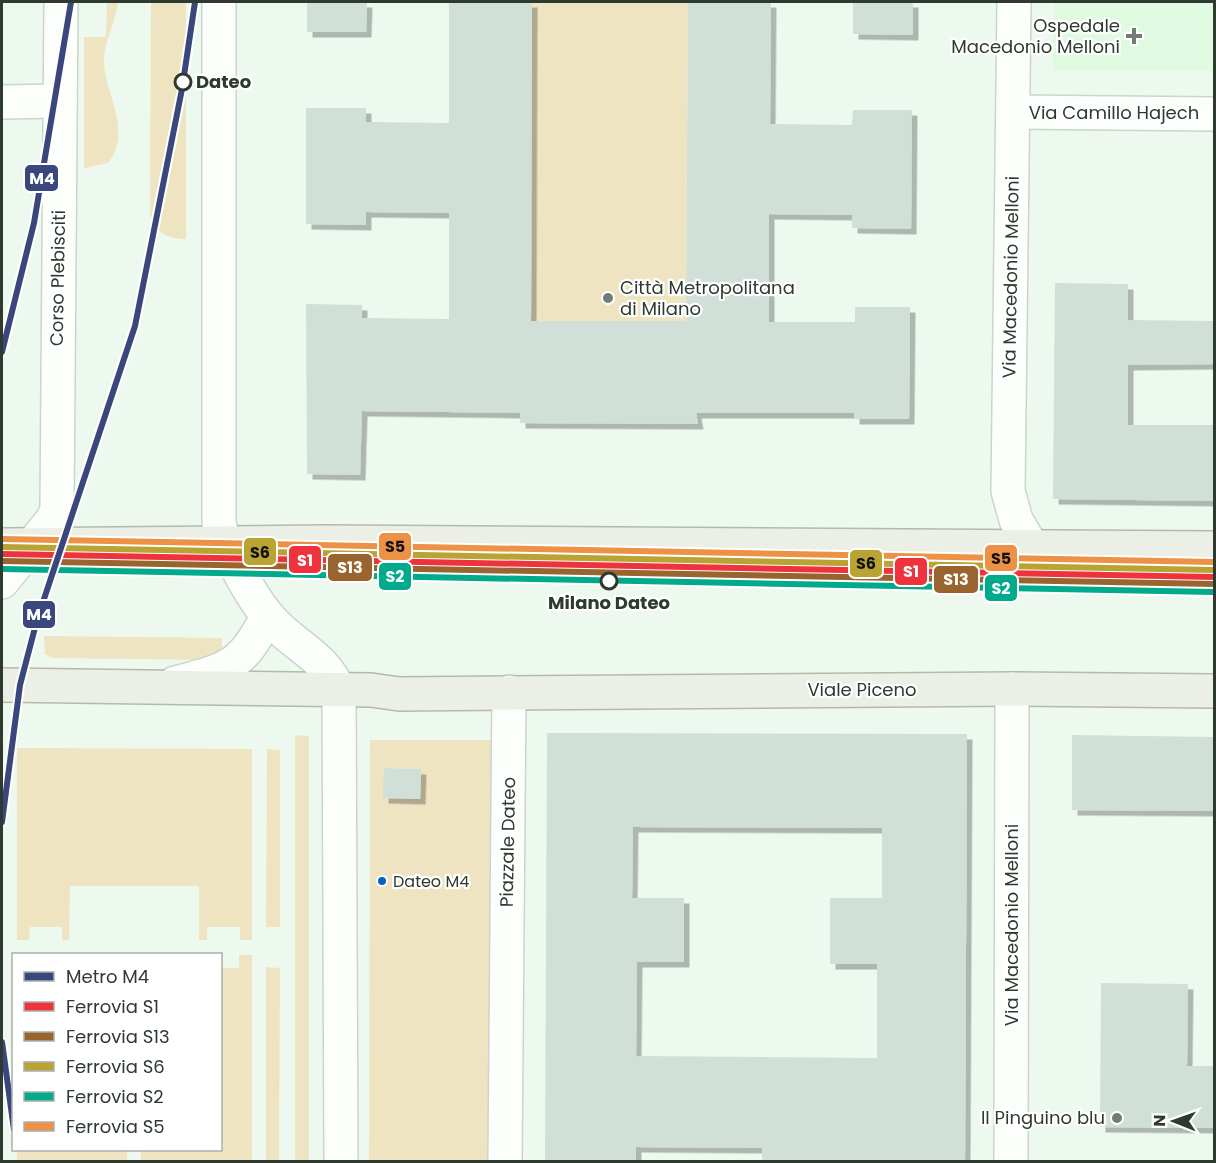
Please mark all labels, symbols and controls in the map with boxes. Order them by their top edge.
place label: Ospedale Macedonio Melloni [951,13,1120,59]
marker: Ospedale Macedonio Melloni [1125,27,1143,45]
place label: Dateo [196,69,251,94]
marker: Dateo [174,73,192,91]
street label: Via Camillo Hajech [1029,100,1199,125]
line badge: M4 [24,164,59,192]
text: M4 [29,167,55,190]
street label: Via Macedonio Melloni [996,176,1025,378]
street label: Corso Plebisciti [44,210,71,346]
place label: Città Metropolitana di Milano [620,275,795,321]
marker: Città Metropolitana di Milano [601,291,615,305]
line badge: S5 [378,532,412,561]
text: S5 [385,535,405,558]
line badge: S6 [243,537,277,566]
text: S6 [250,541,270,564]
line badge: S5 [984,544,1018,572]
line badge: S1 [288,545,322,574]
text: S5 [991,547,1011,570]
text: S1 [297,549,313,572]
line badge: S6 [849,549,883,578]
text: S6 [856,552,876,575]
line badge: S13 [327,553,373,582]
text: S13 [337,556,363,579]
line badge: S1 [894,557,928,586]
text: S1 [903,560,919,583]
line badge: S2 [378,562,412,591]
text: S2 [386,565,404,588]
line badge: S13 [933,565,979,594]
text: S13 [943,568,969,591]
marker: Milano Dateo [600,572,618,590]
line badge: S2 [984,574,1018,602]
text: S2 [992,577,1010,600]
place label: Milano Dateo [548,590,670,615]
line badge: M4 [22,600,56,629]
text: M4 [26,603,52,626]
street label: Viale Piceno [807,677,917,702]
street label: Piazzale Dateo [494,777,521,907]
street label: Via Macedonio Melloni [999,824,1024,1026]
place label: Dateo M4 [393,870,469,893]
marker: Dateo M4 [376,875,388,887]
legend [12,953,222,1151]
text: Metro M4 [66,964,149,989]
text: Ferrovia S1 [66,994,159,1019]
text: Ferrovia S13 [66,1024,170,1049]
text: Ferrovia S6 [66,1054,165,1079]
text: Ferrovia S2 [66,1084,164,1109]
north arrow [1144,1091,1204,1151]
place label: II Pinguino blu [981,1105,1105,1130]
marker: II Pinguino blu [1110,1111,1124,1125]
text: Ferrovia S5 [66,1114,165,1139]
text: N [1148,1115,1171,1127]

